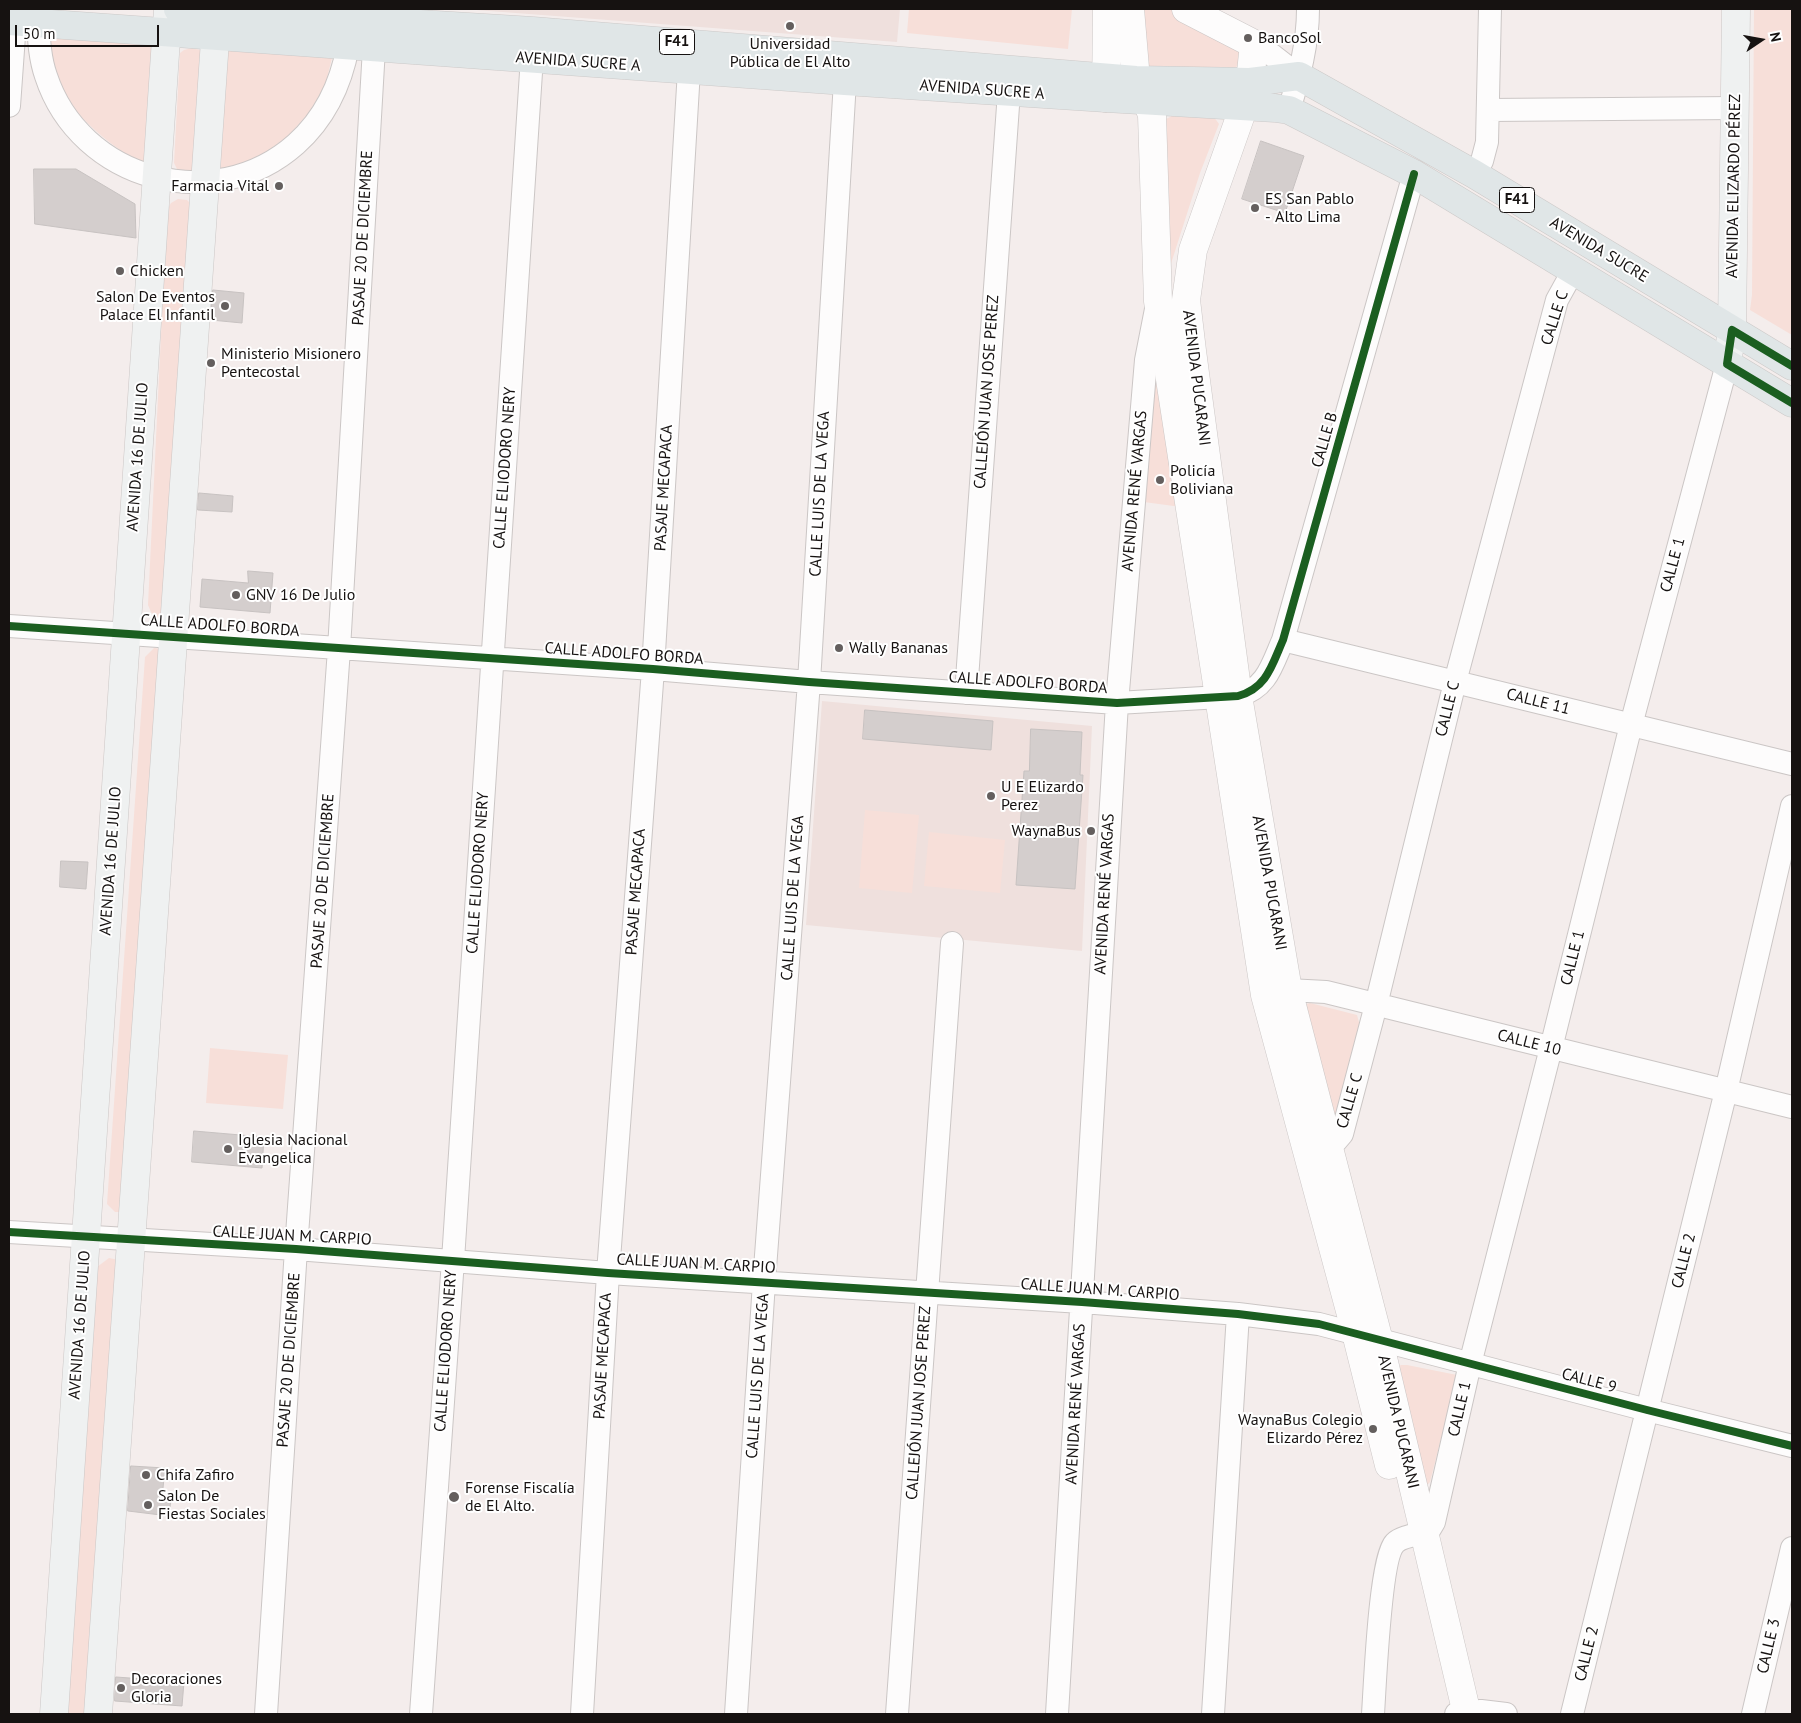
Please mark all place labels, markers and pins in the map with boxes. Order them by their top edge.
marker: Universidad Pública de El Alto [784,20,796,32]
place label: BancoSol [1258,28,1321,48]
marker: BancoSol [1242,32,1254,44]
place label: Universidad Pública de El Alto [730,34,850,72]
place label: Farmacia Vital [171,176,269,196]
marker: Farmacia Vital [273,180,285,192]
place label: ES San Pablo - Alto Lima [1265,189,1354,227]
marker: ES San Pablo - Alto Lima [1249,202,1261,214]
place label: Chicken [130,261,184,281]
marker: Chicken [114,265,126,277]
place label: Salon De Eventos Palace El Infantil [96,287,215,325]
marker: Salon De Eventos Palace El Infantil [219,300,231,312]
place label: Ministerio Misionero Pentecostal [221,344,361,382]
marker: Ministerio Misionero Pentecostal [205,357,217,369]
place label: Policía Boliviana [1170,461,1234,499]
marker: Policía Boliviana [1154,474,1166,486]
place label: GNV 16 De Julio [246,585,355,605]
marker: GNV 16 De Julio [230,589,242,601]
place label: Wally Bananas [849,638,948,658]
marker: Wally Bananas [833,642,845,654]
place label: U E Elizardo Perez [1001,777,1084,815]
marker: U E Elizardo Perez [985,790,997,802]
place label: WaynaBus [1012,821,1081,841]
marker: WaynaBus [1085,825,1097,837]
place label: Iglesia Nacional Evangelica [238,1130,347,1168]
marker: Iglesia Nacional Evangelica [222,1143,234,1155]
place label: WaynaBus Colegio Elizardo Pérez [1238,1410,1363,1448]
marker: WaynaBus Colegio Elizardo Pérez [1367,1423,1379,1435]
place label: Chifa Zafiro [156,1465,234,1485]
marker: Chifa Zafiro [140,1469,152,1481]
place label: Forense Fiscalía de El Alto. [465,1478,575,1516]
place label: Salon De Fiestas Sociales [158,1486,266,1524]
marker: Forense Fiscalía de El Alto. [447,1490,461,1504]
marker: Salon De Fiestas Sociales [142,1499,154,1511]
place label: Decoraciones Gloria [131,1669,222,1707]
marker: Decoraciones Gloria [115,1682,127,1694]

